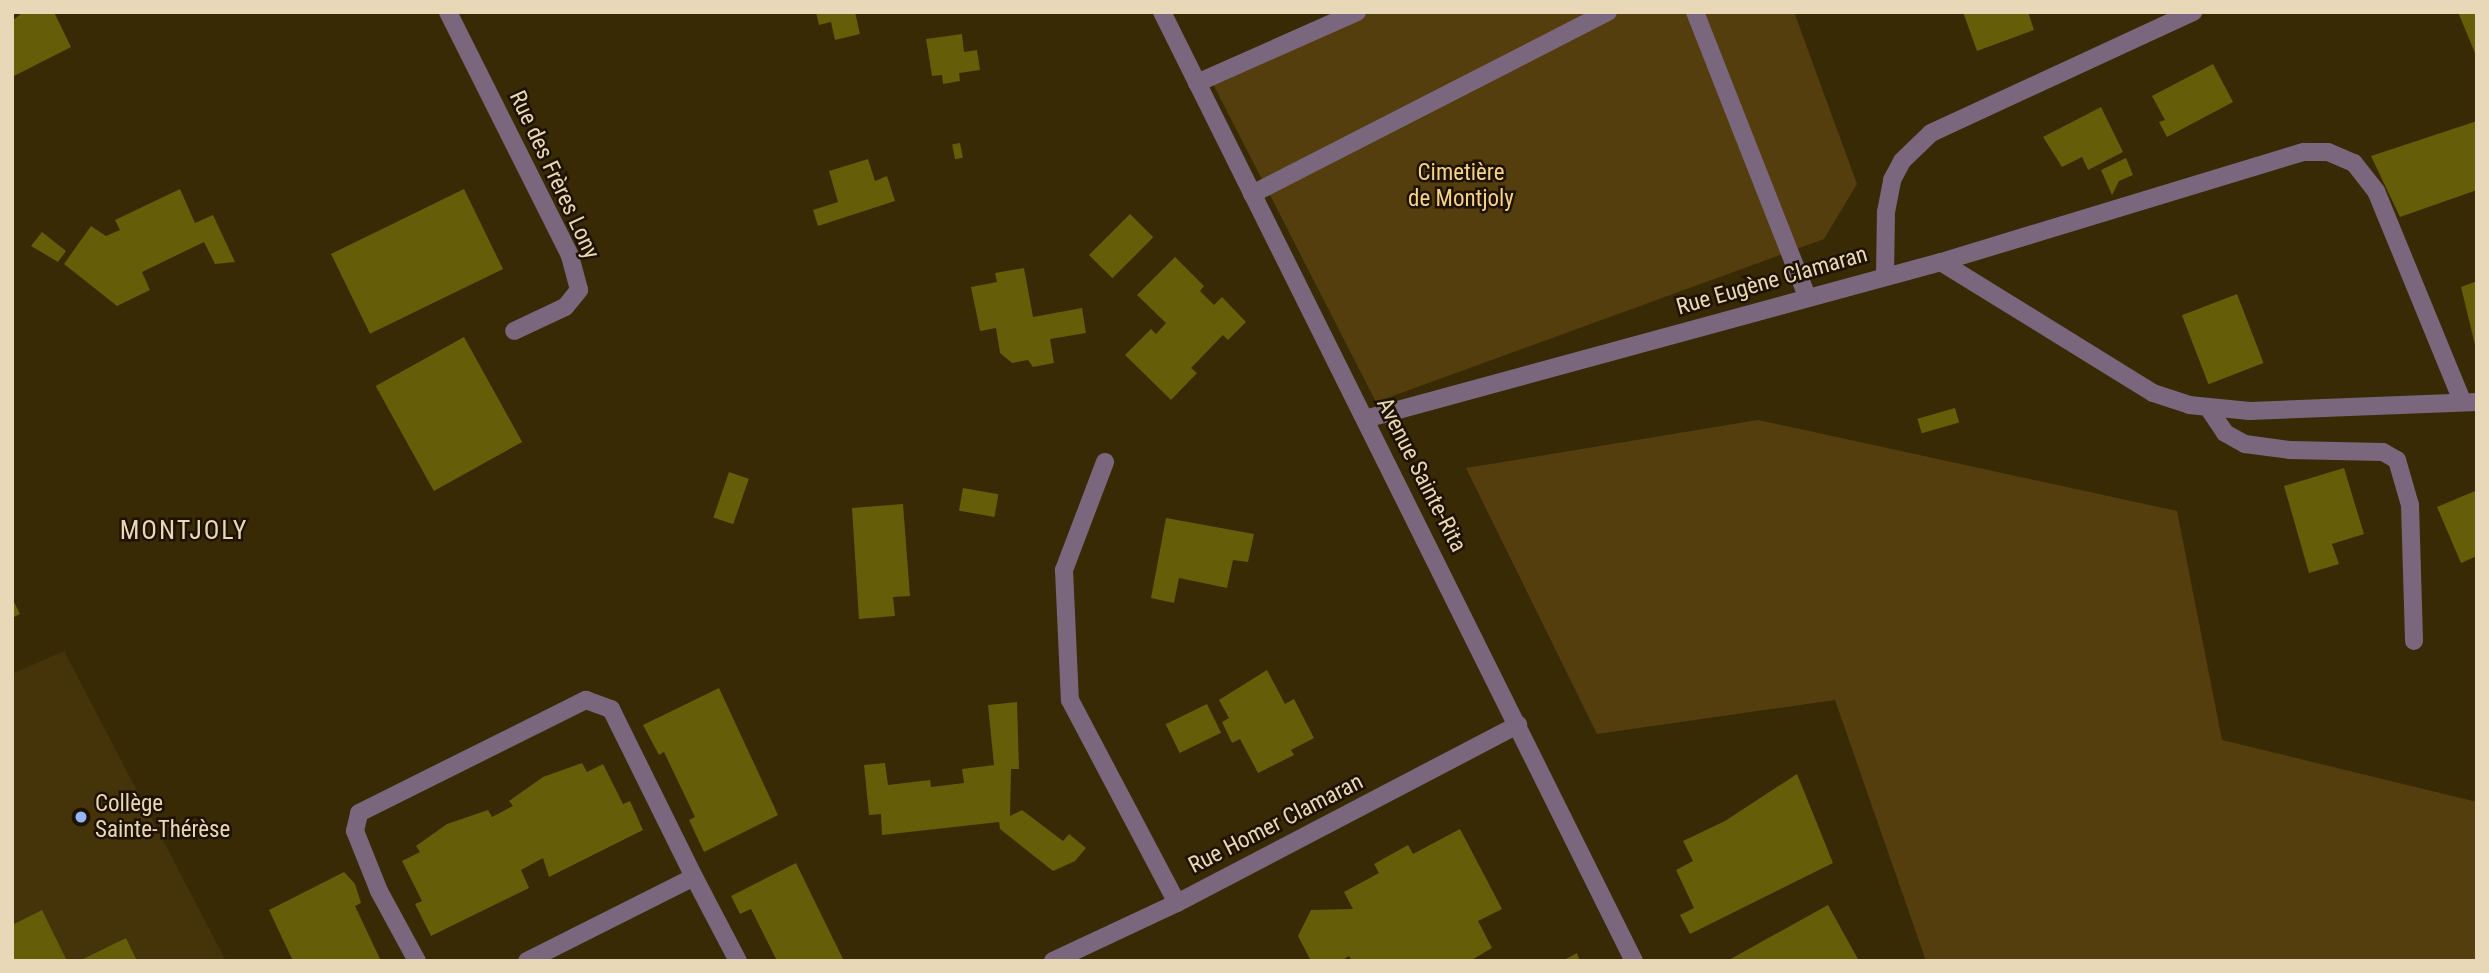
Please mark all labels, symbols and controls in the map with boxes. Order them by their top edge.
street label: Rue des Frères Lony [503,87,605,263]
park label: Cimetière de Montjoly [1408,159,1514,213]
street label: Rue Eugène Clamaran [1673,241,1871,321]
street label: Avenue Sainte-Rita [1370,393,1472,557]
district label: MONTJOLY [121,515,247,547]
street label: Rue Homer Clamaran [1184,768,1368,880]
place label: Collège Sainte-Thérèse [95,790,230,844]
marker: Collège Sainte-Thérèse [73,809,89,825]

